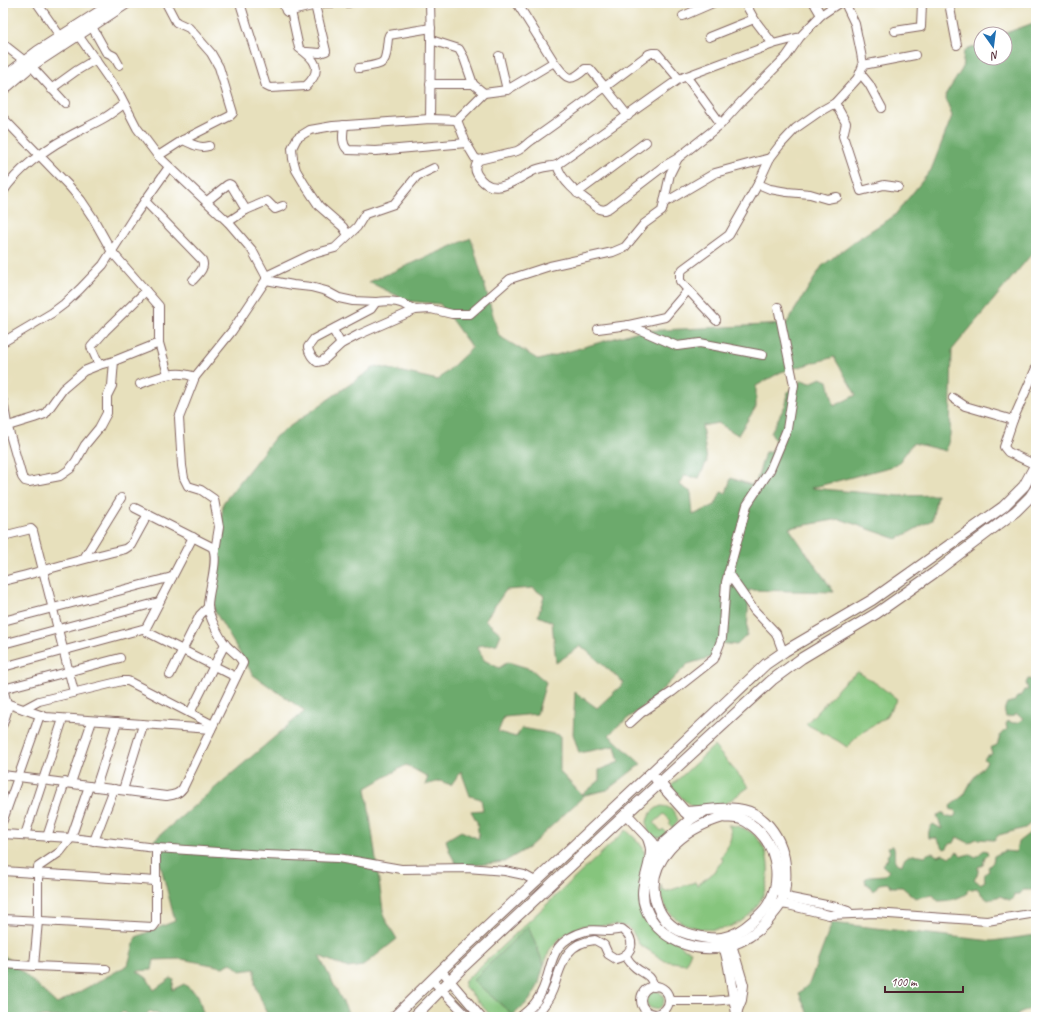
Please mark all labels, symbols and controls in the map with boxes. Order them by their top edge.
north arrow [973,26,1013,66]
text: N [988,48,1000,64]
scale bar [885,968,963,994]
text: 100 m [891,974,918,990]

